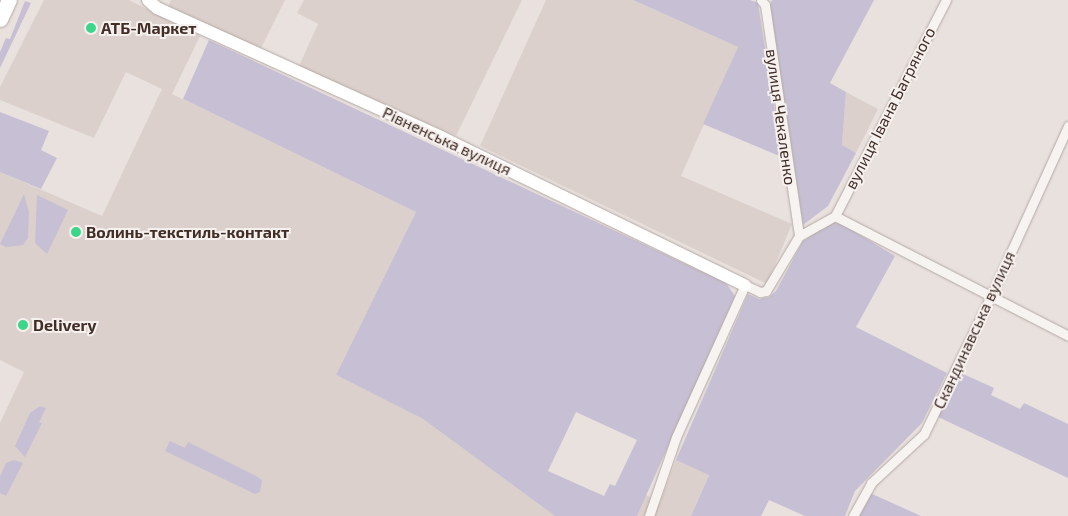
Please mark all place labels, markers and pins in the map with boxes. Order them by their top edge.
place label: АТБ-Маркет [101,18,196,38]
marker: АТБ-Маркет [85,22,97,34]
place label: Волинь-текстиль-контакт [86,222,289,242]
marker: Волинь-текстиль-контакт [70,226,82,238]
place label: Delivery [33,315,96,335]
marker: Delivery [17,319,29,331]

